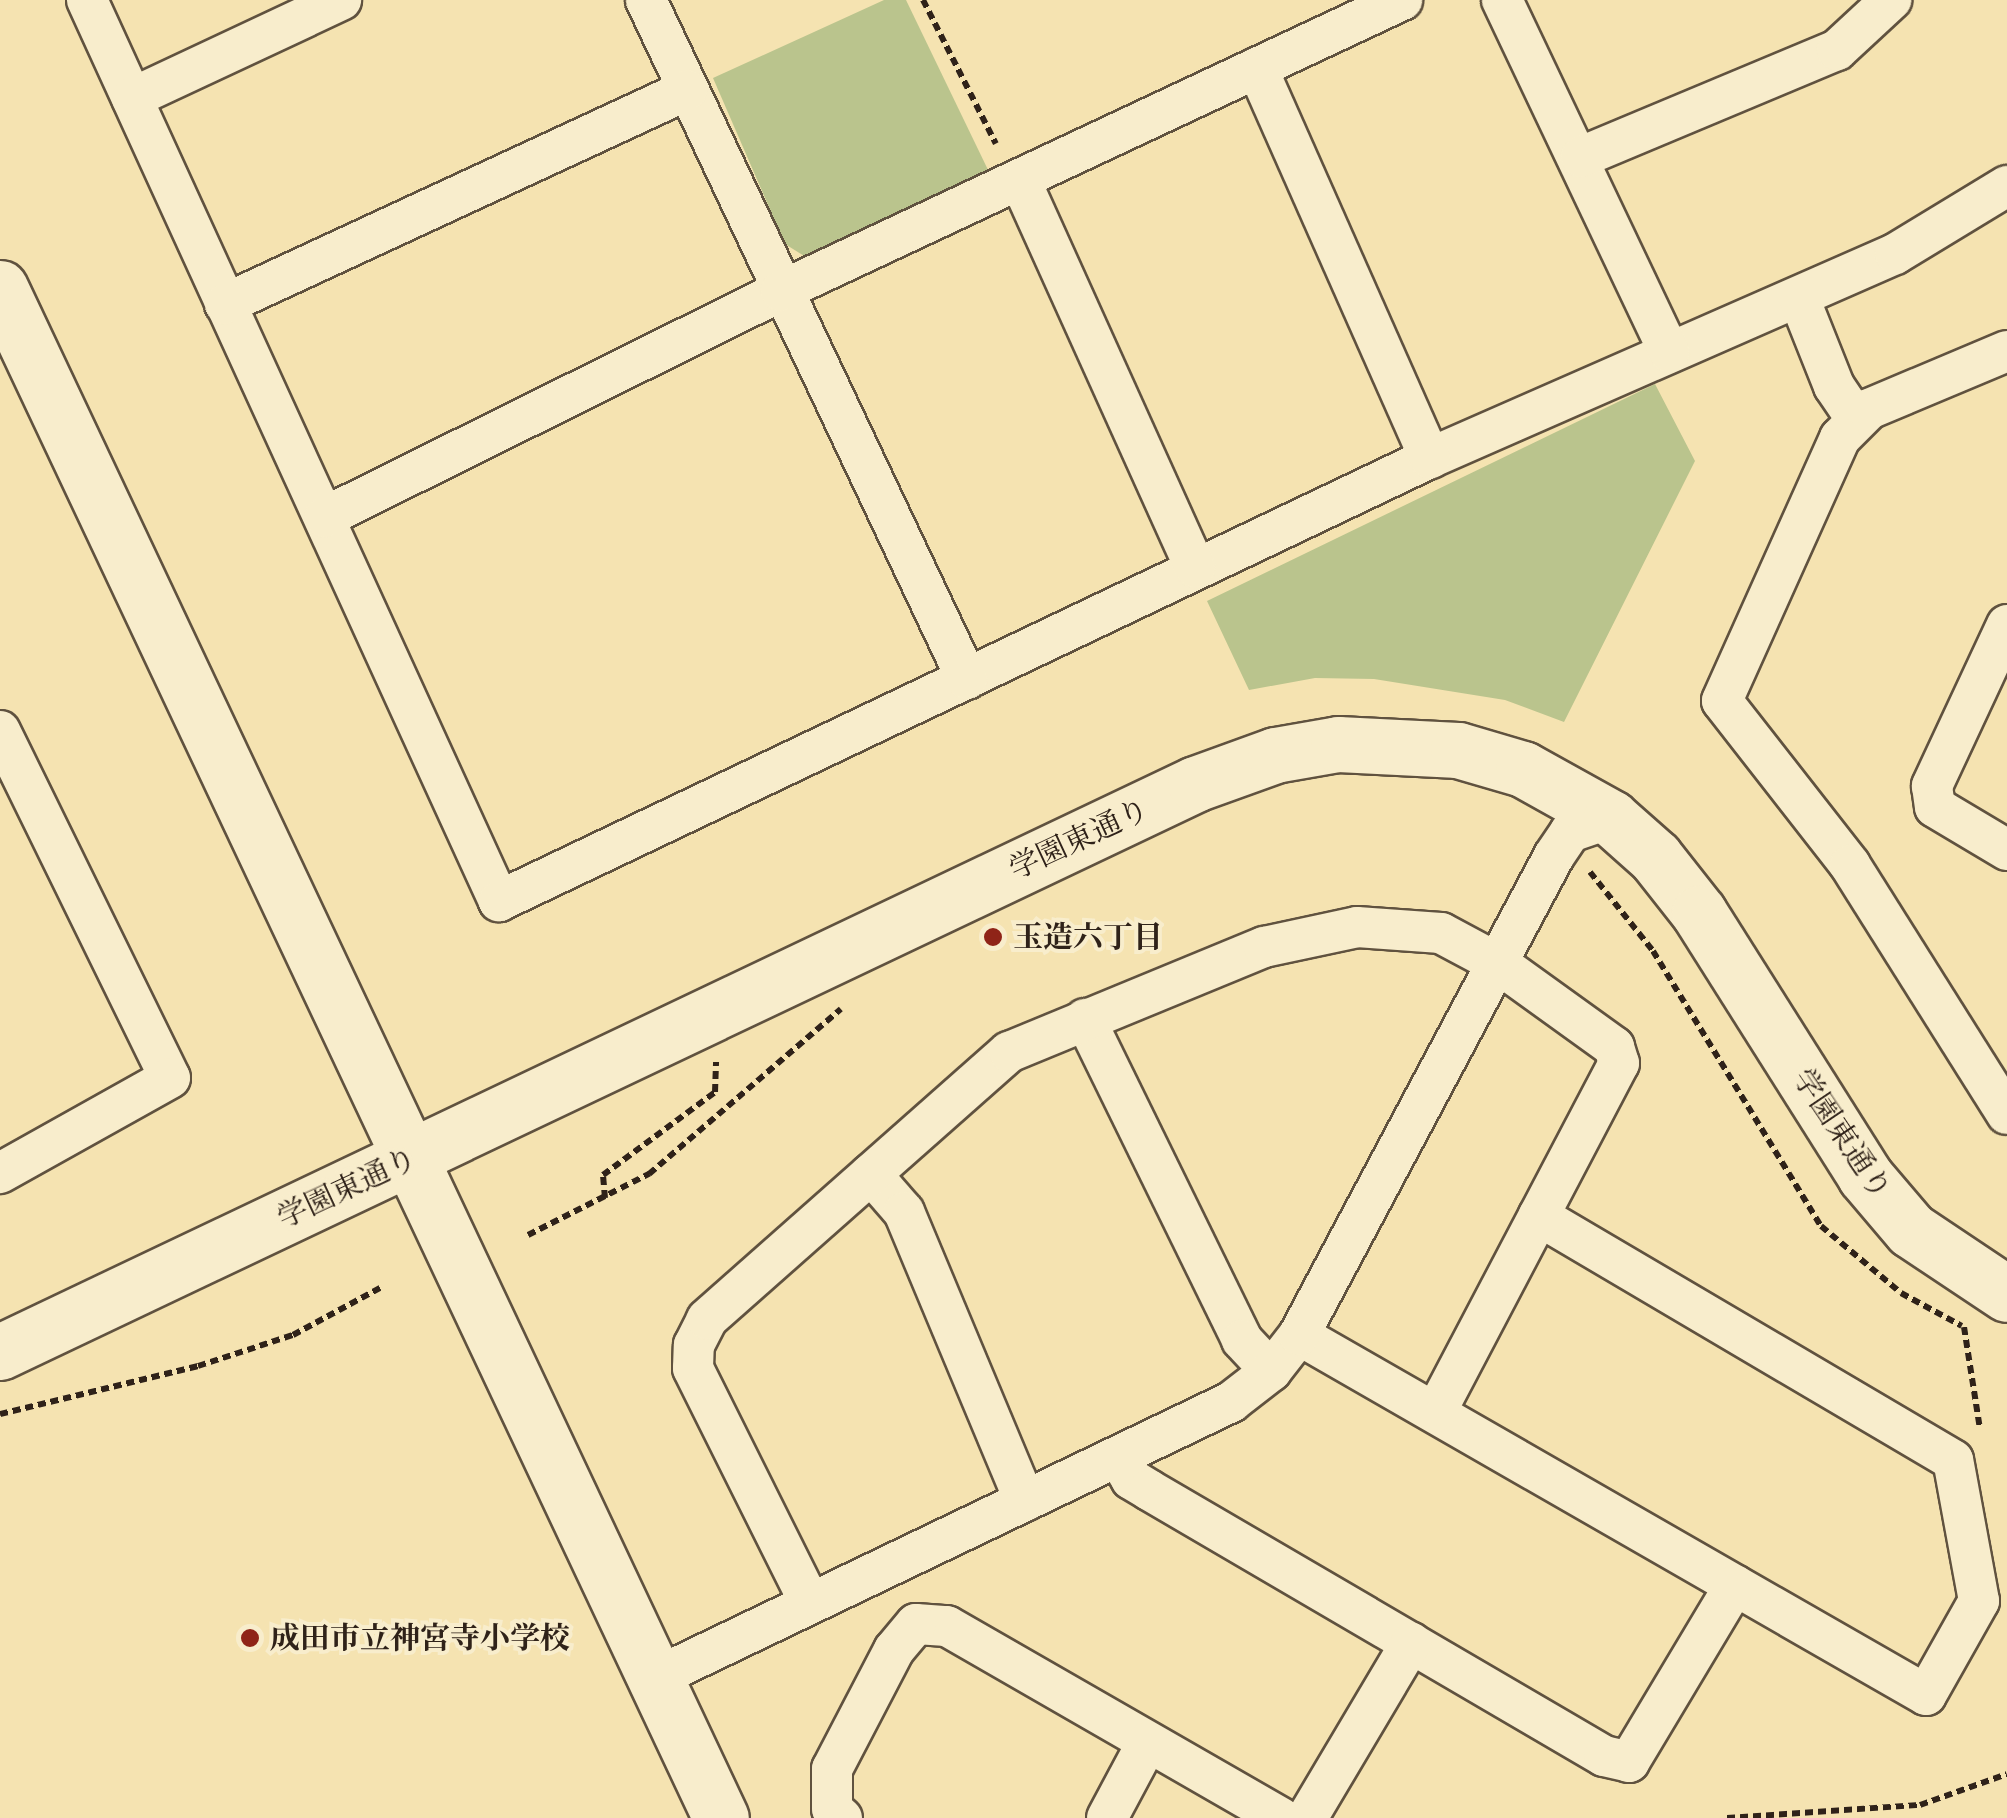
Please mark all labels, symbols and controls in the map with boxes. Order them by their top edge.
street label: 学園東通り [1003,791,1155,887]
place label: 玉造六丁目 [1013,919,1163,955]
marker: 玉造六丁目 [982,926,1004,948]
street label: 学園東通り [1785,1062,1899,1206]
street label: 学園東通り [271,1140,423,1236]
place label: 成田市立神宮寺小学校 [270,1620,570,1656]
marker: 成田市立神宮寺小学校 [239,1627,261,1649]

